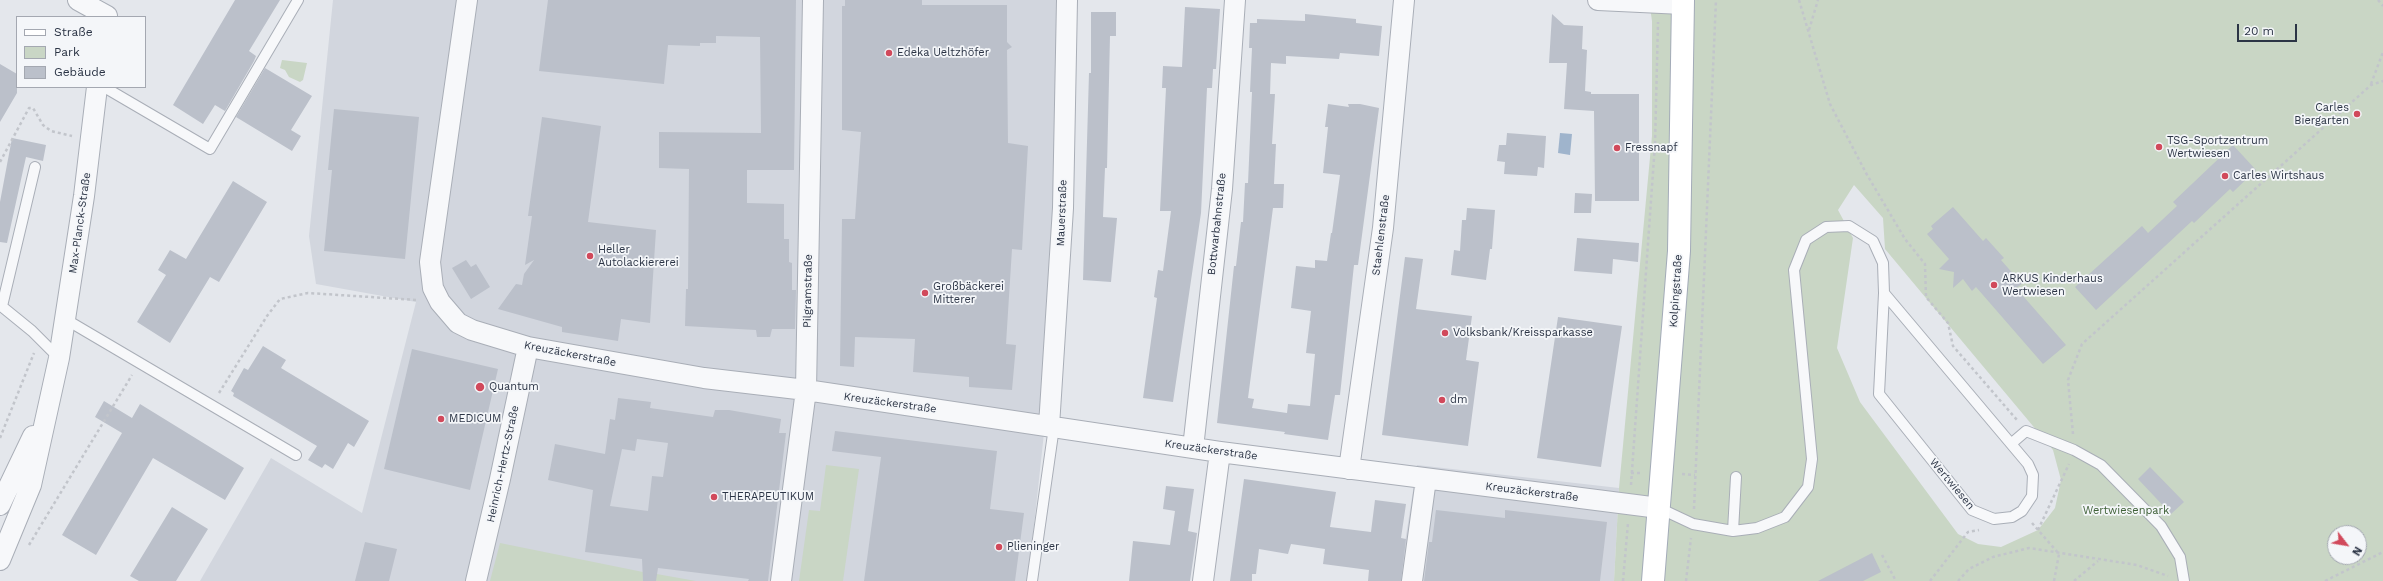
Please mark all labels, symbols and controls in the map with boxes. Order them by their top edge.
legend [16,16,146,88]
scale bar [2239,16,2299,42]
text: 20 m [2244,24,2274,38]
text: Straße [54,25,93,39]
text: Park [54,45,80,59]
place label: Edeka Ueltzhöfer [897,46,989,60]
marker: Edeka Ueltzhöfer [884,48,894,58]
text: Gebäude [54,65,106,79]
place label: Carles Biergarten [2294,101,2349,127]
marker: Carles Biergarten [2352,109,2362,119]
place label: TSG-Sportzentrum Wertwiesen [2167,134,2268,160]
place label: Fressnapf [1625,141,1678,155]
marker: TSG-Sportzentrum Wertwiesen [2154,142,2164,152]
marker: Fressnapf [1612,143,1622,153]
place label: Carles Wirtshaus [2233,169,2324,183]
marker: Carles Wirtshaus [2220,171,2230,181]
street label: Max-Planck-Straße [66,172,94,274]
street label: Bottwarbahnstraße [1205,172,1229,276]
street label: Mauerstraße [1054,179,1070,247]
street label: Staehlenstraße [1369,194,1393,276]
place label: Heller Autolackiererei [598,243,679,269]
marker: Heller Autolackiererei [585,251,595,261]
street label: Pilgramstraße [801,254,815,328]
street label: Kolpingstraße [1667,254,1685,328]
place label: ARKUS Kinderhaus Wertwiesen [2002,272,2103,298]
place label: Großbäckerei Mitterer [933,280,1004,306]
marker: ARKUS Kinderhaus Wertwiesen [1989,280,1999,290]
marker: Großbäckerei Mitterer [920,288,930,298]
place label: Volksbank/Kreissparkasse [1453,326,1593,340]
marker: Volksbank/Kreissparkasse [1440,328,1450,338]
street label: Kreuzäckerstraße [523,339,617,369]
place label: Quantum [489,380,539,394]
marker: Quantum [474,381,486,393]
street label: Kreuzäckerstraße [843,390,937,416]
place label: dm [1450,393,1467,407]
marker: dm [1437,395,1447,405]
street label: Heinrich-Hertz-Straße [484,404,522,524]
place label: MEDICUM [449,412,501,426]
marker: MEDICUM [436,414,446,424]
street label: Kreuzäckerstraße [1164,437,1258,463]
street label: Wertwiesen [1927,456,1977,512]
street label: Kreuzäckerstraße [1485,480,1579,504]
place label: THERAPEUTIKUM [722,490,814,504]
marker: THERAPEUTIKUM [709,492,719,502]
park label: Wertwiesenpark [2083,504,2169,518]
north arrow [2327,525,2367,565]
place label: Plieninger [1007,540,1060,554]
marker: Plieninger [994,542,1004,552]
text: N [2349,544,2365,558]

